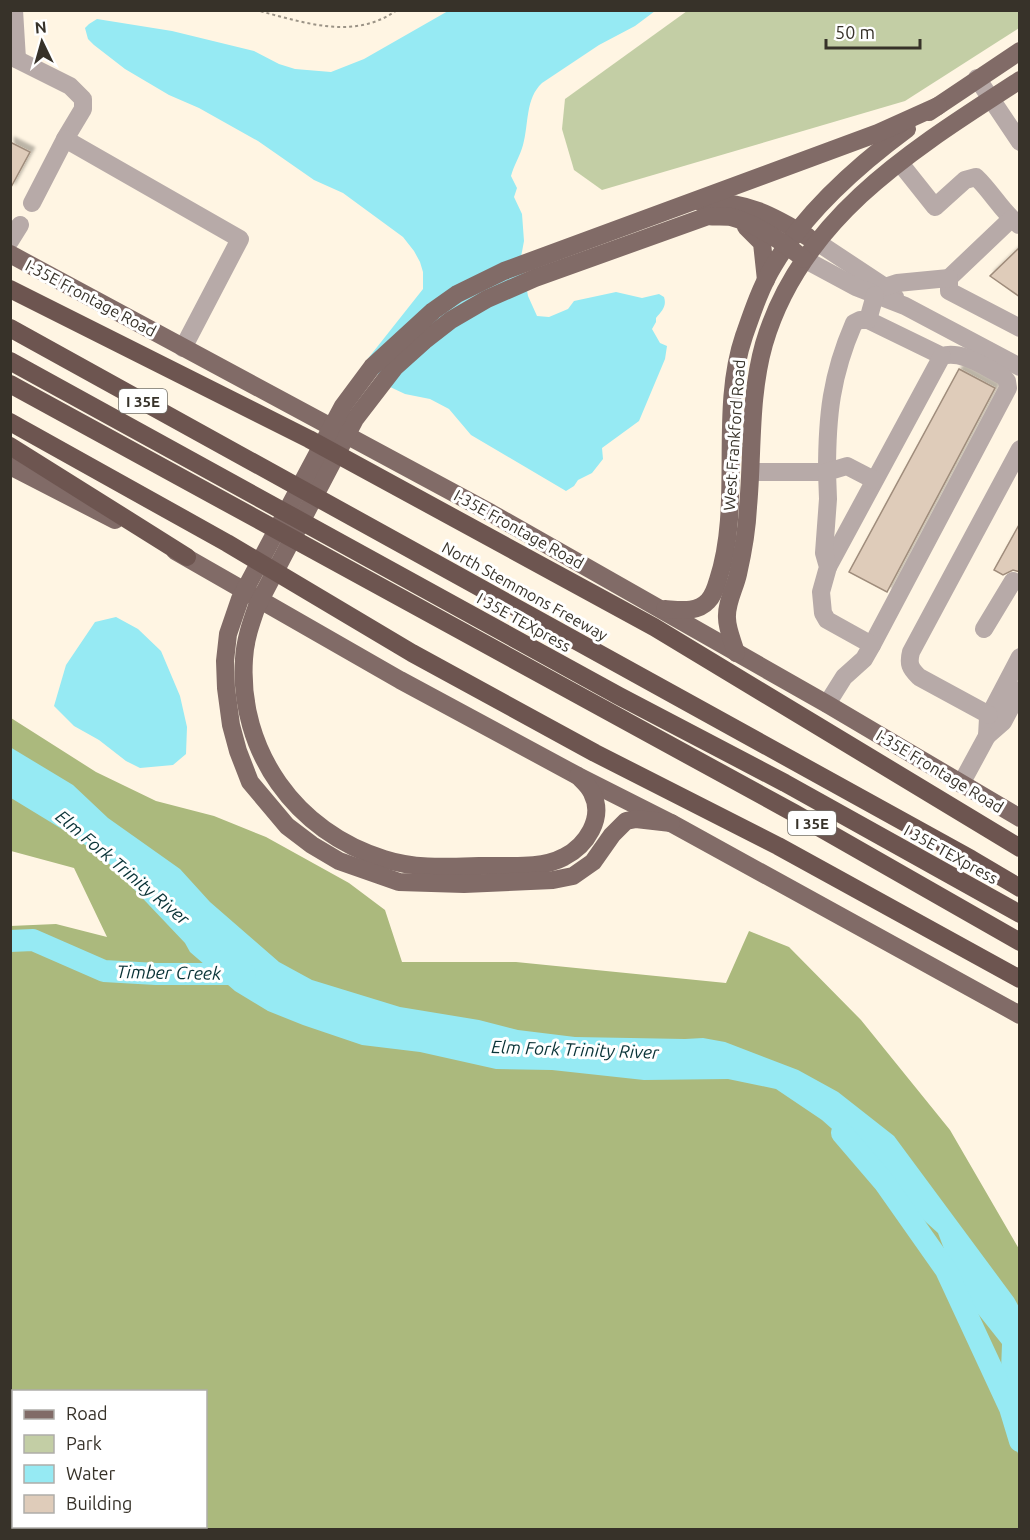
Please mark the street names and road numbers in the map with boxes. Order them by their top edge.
street label: I-35E Frontage Road [23,256,159,340]
street label: West Frankford Road [720,359,748,511]
road number: I 35E [119,389,167,413]
street label: I-35E Frontage Road [451,486,587,572]
street label: North Stemmons Freeway [439,538,611,644]
street label: I 35E TEXpress [474,589,574,655]
street label: I-35E Frontage Road [873,726,1007,816]
road number: I 35E [788,811,836,835]
street label: I 35E TEXpress [901,821,1001,887]

